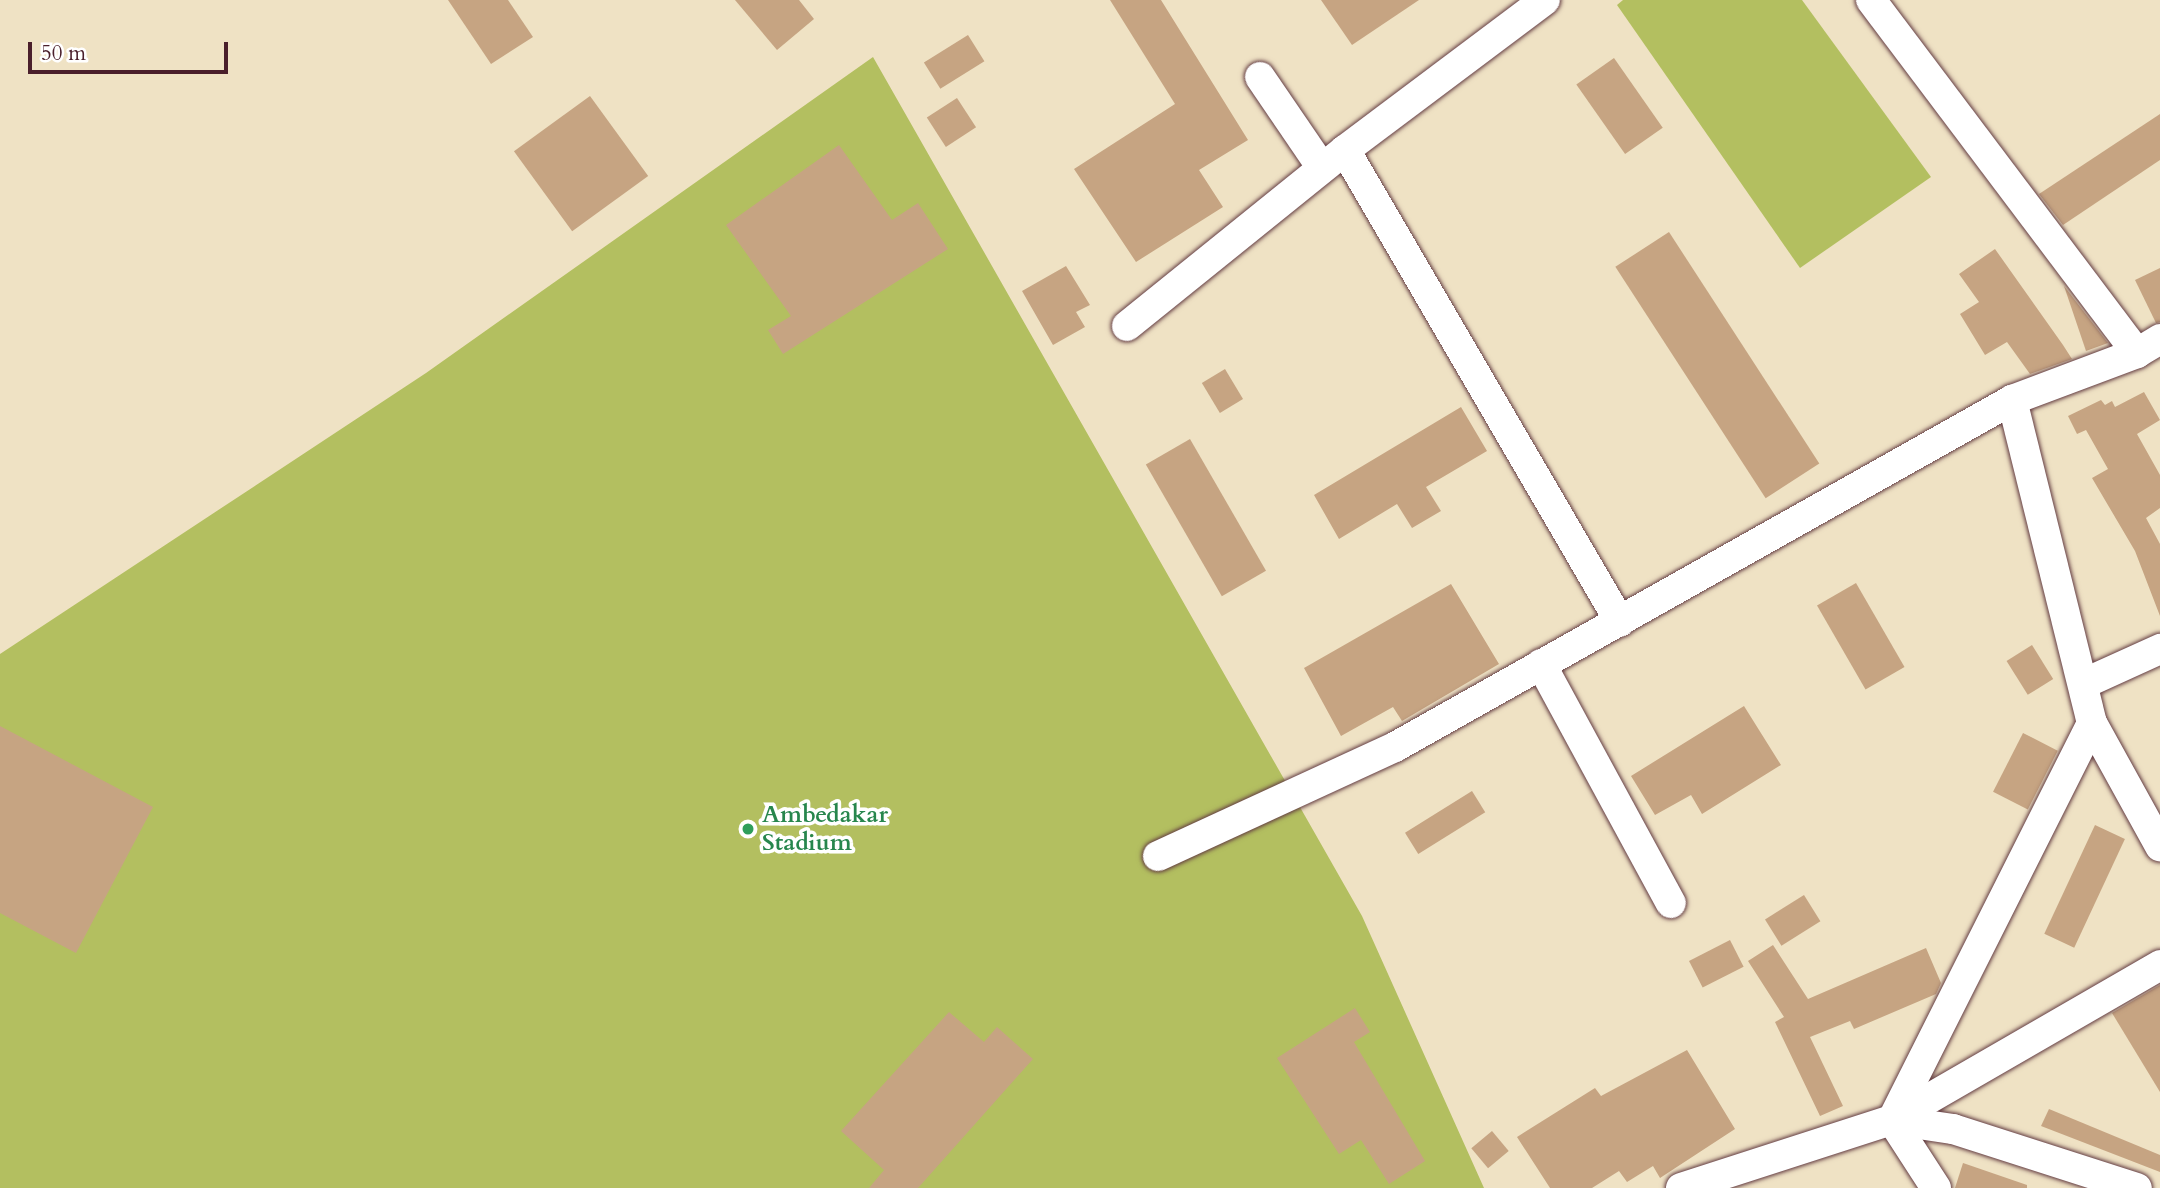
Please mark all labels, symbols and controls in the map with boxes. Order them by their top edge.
scale bar [32,28,231,72]
text: 50 m [41,39,86,68]
place label: Ambedakar Stadium [762,801,888,857]
marker: Ambedakar Stadium [740,821,756,837]

